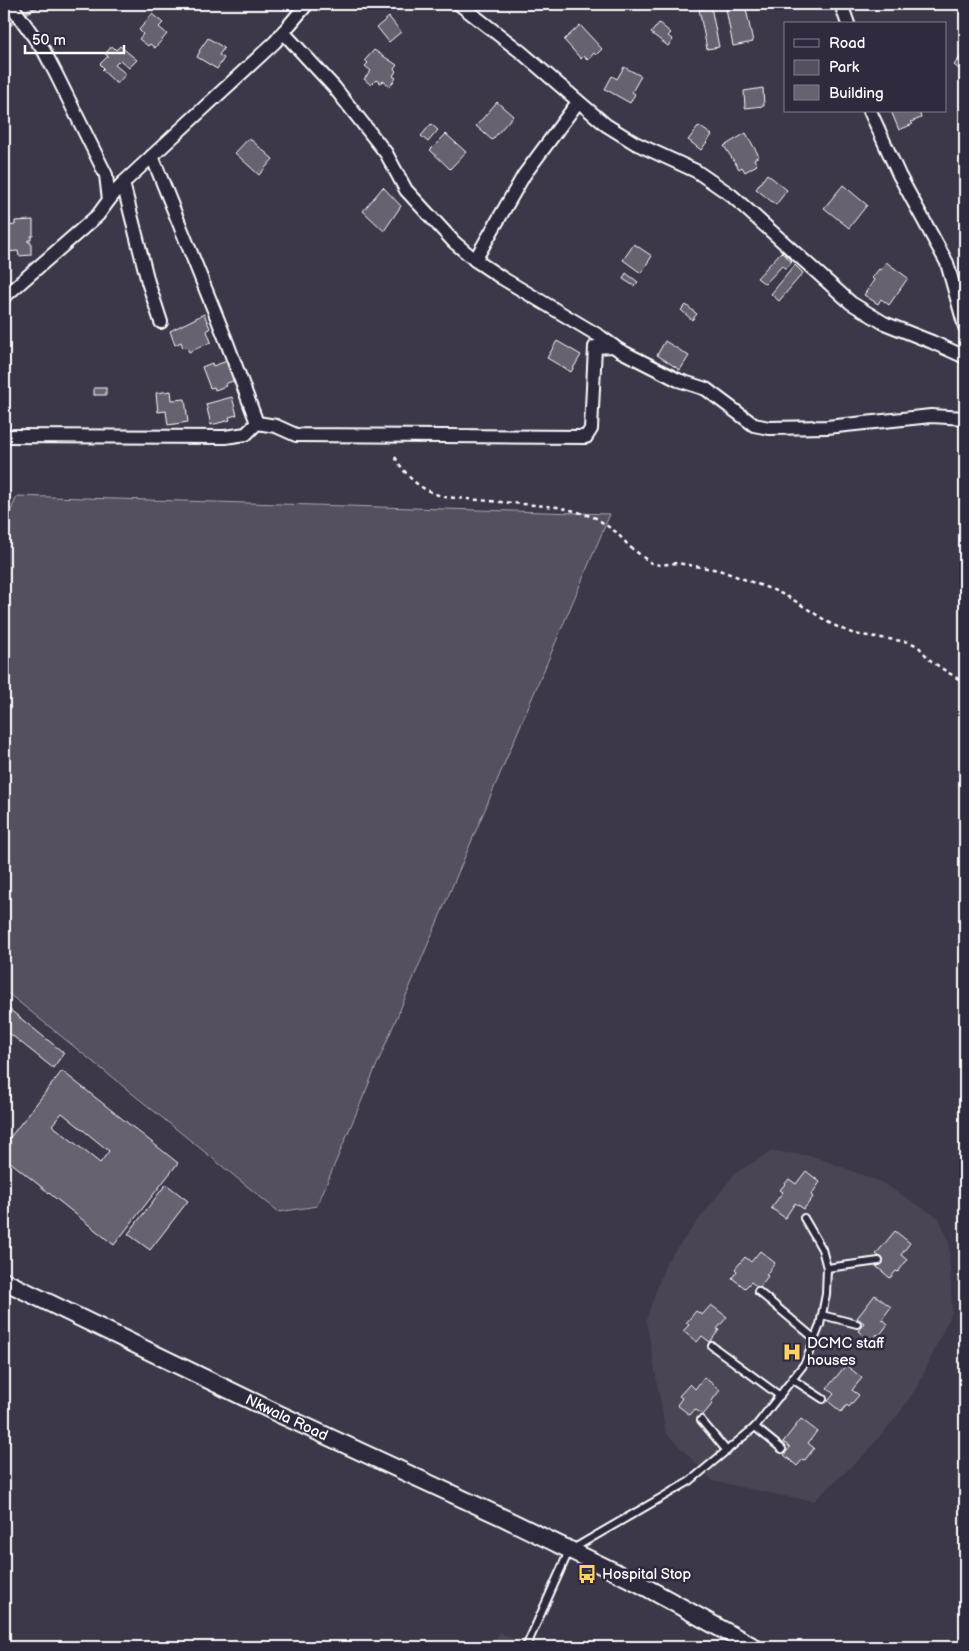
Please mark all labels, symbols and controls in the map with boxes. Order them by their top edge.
scale bar [25,22,124,54]
legend [784,22,946,112]
text: 50 m [32,31,66,50]
text: Road [829,34,865,53]
text: Park [829,58,860,77]
text: Building [829,84,884,103]
place label: DCMC staff houses [807,1334,884,1370]
hospital icon: DCMC staff houses [781,1341,803,1363]
street label: Nkwala Road [242,1390,331,1445]
bus stop icon: Hospital Stop [576,1563,598,1585]
place label: Hospital Stop [602,1565,692,1584]

